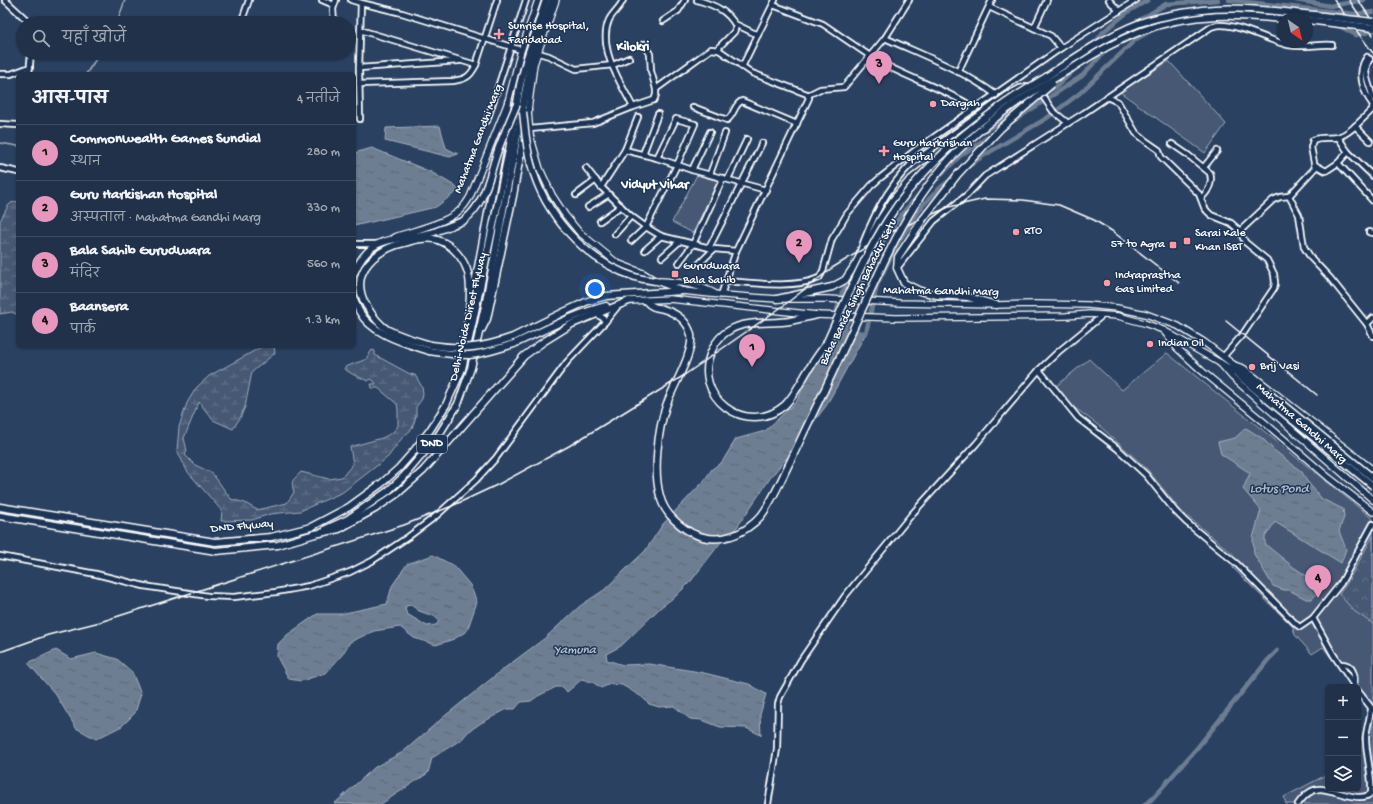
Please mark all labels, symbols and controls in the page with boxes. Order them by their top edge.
north arrow [1277,12,1313,48]
search box [16,16,356,60]
place label: Sunrise Hospital, Faridabad [507,20,589,48]
icon: search [30,27,52,49]
marker: Sunrise Hospital, Faridabad [493,28,505,40]
text: यहाँ खोजें [62,30,126,48]
district label: Kilokri [616,40,650,55]
pin: 3 [866,51,892,84]
street label: Mahatma Gandhi Marg [452,82,506,196]
text: आस-पास [32,90,108,110]
text: 4 नतीजे [297,92,340,107]
place label: Dargah [940,97,980,111]
marker: Dargah [928,99,938,109]
text: Commonwealth Games Sundial [70,130,261,148]
place label: Guru Harkrishan Hospital [893,137,972,165]
text: 1 [42,145,48,160]
text: 280 m [307,145,340,160]
marker: Guru Harkrishan Hospital [878,145,890,157]
text: स्थान [70,155,101,170]
district label: Vidyut Vihar [620,178,690,193]
text: Guru Harkishan Hospital [70,186,217,204]
text: 2 [42,201,48,216]
text: 330 m [307,201,340,216]
text: अस्पताल · Mahatma Gandhi Marg [70,211,261,226]
street label: Baba Banda Singh Bahadur Setu [817,216,901,369]
place label: RTO [1024,225,1042,239]
marker: RTO [1011,227,1021,237]
place label: Sarai Kale Khan ISBT [1195,227,1246,255]
pin: 2 [786,230,812,263]
marker: Sarai Kale Khan ISBT [1182,236,1192,246]
place label: 57 to Agra [1111,238,1165,252]
marker: 57 to Agra [1168,240,1178,250]
text: Bala Sahib Gurudwara [70,242,210,260]
street label: Delhi-Noida Direct Flyway [447,251,491,384]
text: 3 [42,257,48,272]
text: 560 m [307,257,340,272]
place label: Gurudwara Bala Sahib [682,260,740,288]
text: मंदिर [70,267,100,282]
marker: Gurudwara Bala Sahib [670,269,680,279]
place label: Indraprastha Gas Limited [1115,269,1181,297]
marker: Indraprastha Gas Limited [1102,278,1112,288]
your location [585,279,605,299]
street label: Mahatma Gandhi Marg [883,284,999,300]
text: Baansera [70,298,128,316]
text: 4 [42,313,48,328]
text: 1.3 km [306,313,340,328]
text: पार्क [70,323,96,338]
pin: 1 [739,334,765,367]
place label: Indian Oil [1158,337,1204,351]
marker: Indian Oil [1145,339,1155,349]
place label: Brij Vasi [1259,360,1300,374]
marker: Brij Vasi [1247,362,1257,372]
street label: Mahatma Gandhi Marg [1253,381,1349,467]
road number: DND [417,435,447,453]
water label: Lotus Pond [1250,482,1310,497]
street label: DND Flyway [209,517,274,537]
pin: 4 [1305,565,1331,598]
water label: Yamuna [554,643,597,658]
map controls [1325,684,1361,792]
button: + [1325,684,1361,720]
button: − [1325,720,1361,756]
button: layers [1325,756,1361,792]

